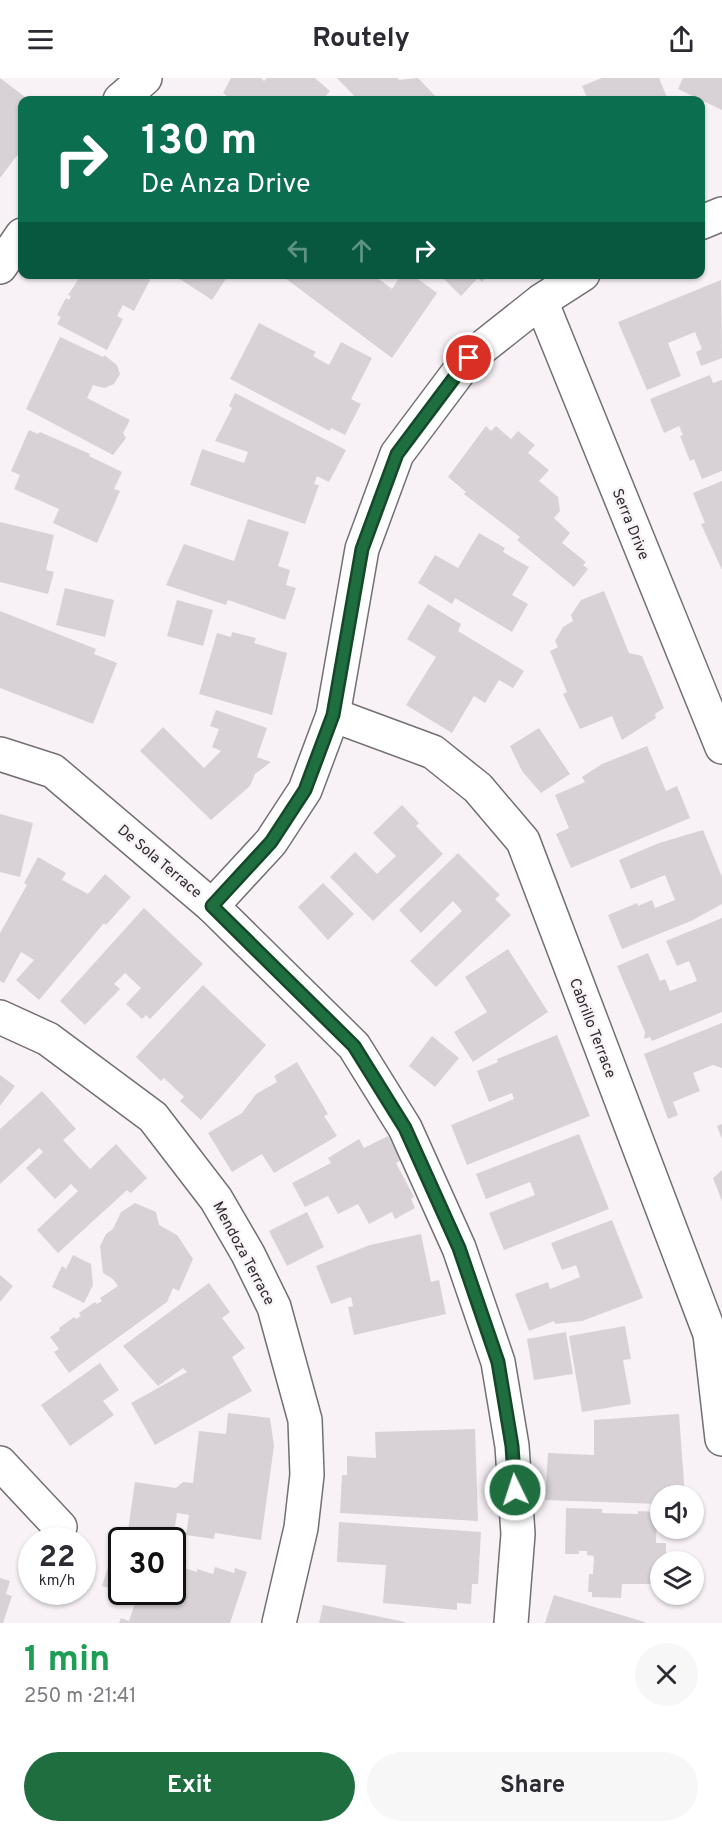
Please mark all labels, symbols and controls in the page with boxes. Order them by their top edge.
text: Routely [312,22,410,56]
icon: menu [24,23,57,56]
icon: share [665,23,698,56]
text: 130 m [141,116,257,169]
icon: right [42,120,120,198]
text: De Anza Drive [141,168,311,202]
icon: left [282,234,315,267]
icon: ahead [345,234,378,267]
icon: right [408,234,441,267]
pin [443,332,494,383]
icon: arrive [452,341,485,374]
street label: Serra Drive [607,486,653,563]
street label: De Sola Terrace [113,821,205,903]
street label: Cabrillo Terrace [564,976,619,1081]
street label: Mendoza Terrace [207,1199,278,1309]
position arrow [483,1458,547,1522]
map controls [650,1485,704,1605]
button: sound [650,1485,704,1539]
speed limit sign: 30 [108,1527,186,1605]
text: 22 [39,1540,75,1577]
button: layers [650,1551,704,1605]
text: km/h [39,1572,75,1591]
text: 1 min [24,1638,110,1684]
button: close [635,1643,698,1706]
text: 250 m · 21:41 [24,1684,137,1710]
button: Exit [24,1752,355,1821]
button: Share [367,1752,698,1821]

